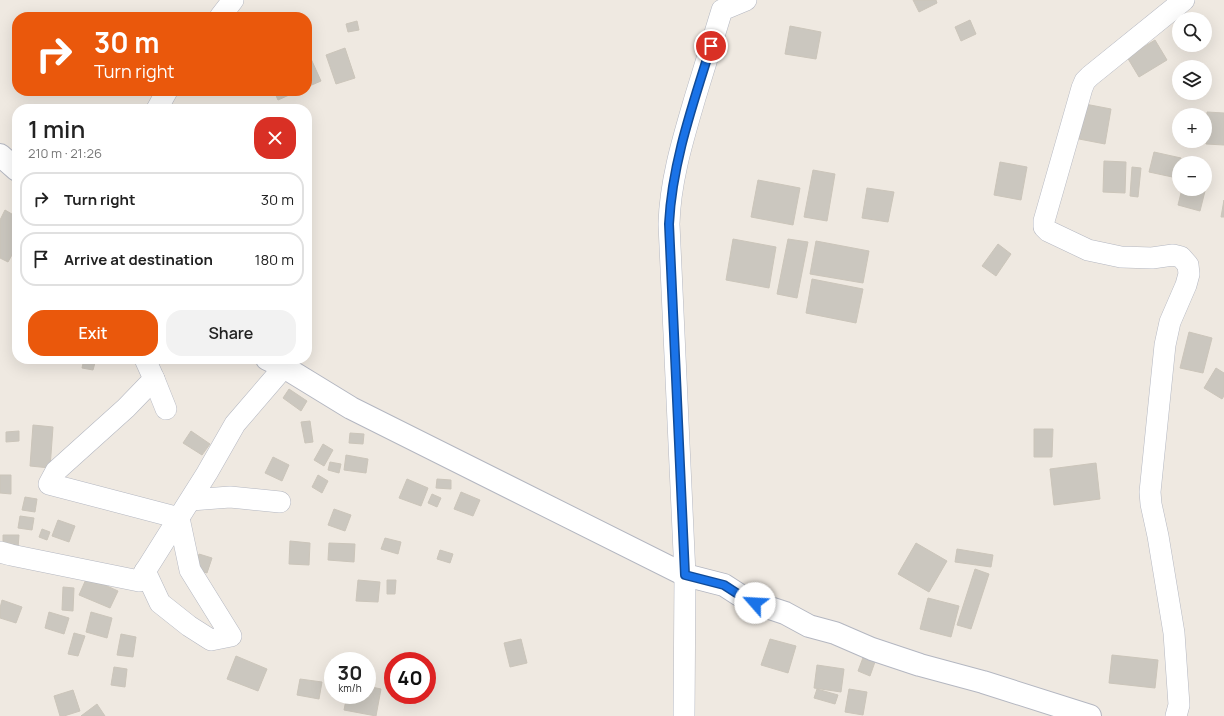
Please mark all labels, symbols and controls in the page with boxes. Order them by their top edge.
map controls [1172,12,1212,196]
button: search [1172,12,1212,52]
text: 30 m [94,23,159,61]
icon: right [28,28,80,80]
pin [694,29,728,63]
icon: arrive [700,35,722,57]
text: Turn right [94,59,175,83]
button: layers [1172,60,1212,100]
button: + [1172,108,1212,148]
text: 1 min [28,112,85,145]
button: close [254,117,296,159]
text: 210 m · 21:26 [28,144,102,162]
button: − [1172,156,1212,196]
icon: right [30,188,52,210]
text: Turn right [64,189,135,210]
text: 30 m [261,189,294,210]
icon: arrive [30,248,52,270]
text: Arrive at destination [64,249,213,270]
text: 180 m [255,249,294,270]
button: Exit [28,310,158,356]
button: Share [166,310,296,356]
position arrow [734,582,776,624]
speed limit sign: 40 [384,652,436,704]
text: 30 [338,659,362,686]
text: km/h [338,681,362,695]

